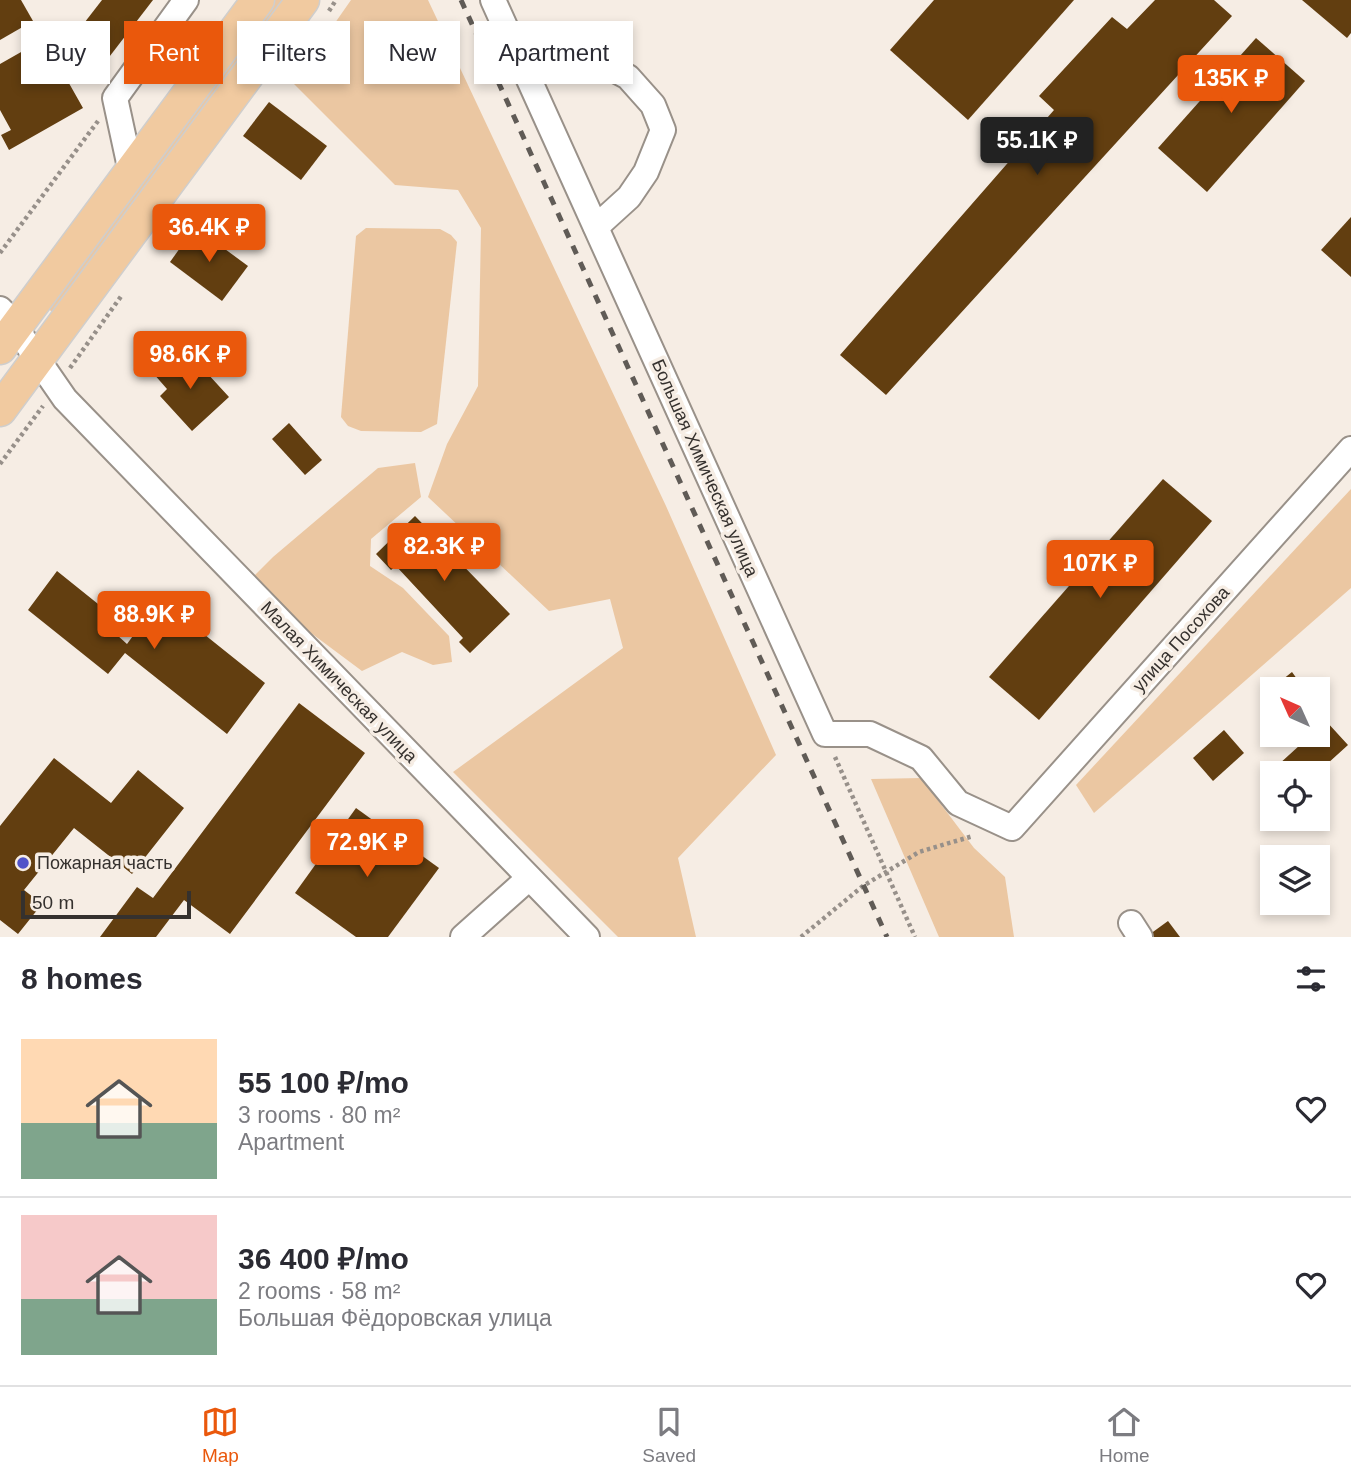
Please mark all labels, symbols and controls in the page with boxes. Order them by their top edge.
chip: Buy [21,21,110,84]
chip: Rent [124,21,223,84]
chip: Filters [237,21,350,84]
chip: New [364,21,460,84]
chip: Apartment [474,21,633,84]
pin: 135K ₽ [1174,55,1288,115]
text: 135K ₽ [1194,65,1268,91]
pin: 55.1K ₽ [972,118,1102,177]
text: 55.1K ₽ [996,127,1078,153]
pin: 36.4K ₽ [144,204,274,264]
text: 36.4K ₽ [168,214,250,240]
pin: 98.6K ₽ [125,332,255,391]
text: 98.6K ₽ [149,341,231,367]
street label: Большая Химическая улица [648,356,763,581]
pin: 82.3K ₽ [379,524,509,583]
text: 82.3K ₽ [403,533,485,559]
pin: 107K ₽ [1043,540,1157,600]
text: 107K ₽ [1063,550,1137,576]
street label: улица Посохова [1129,582,1234,696]
pin: 88.9K ₽ [89,592,219,651]
street label: Малая Химическая улица [257,597,422,767]
text: 88.9K ₽ [113,601,195,627]
north arrow [1260,677,1330,747]
map controls [1260,677,1330,915]
button: locate [1260,761,1330,831]
pin: 72.9K ₽ [302,820,432,879]
text: 72.9K ₽ [326,829,408,855]
button: layers [1260,845,1330,915]
place label: Пожарная часть [37,853,173,873]
marker: Пожарная часть [15,855,31,871]
scale bar [21,888,191,920]
text: 50 m [32,892,74,913]
icon: filters [1292,960,1330,998]
text: 8 homes [21,962,143,995]
text: 55 100 ₽/mo [238,1066,409,1099]
icon: home [77,1067,161,1151]
icon: heart [1292,1090,1330,1128]
text: 3 rooms · 80 m² [238,1102,400,1128]
text: Apartment [238,1129,344,1155]
text: 36 400 ₽/mo [238,1242,409,1275]
icon: home [77,1243,161,1327]
icon: heart [1292,1266,1330,1304]
text: 2 rooms · 58 m² [238,1278,400,1304]
text: Большая Фёдоровская улица [238,1305,552,1331]
tab: Map [201,1403,239,1467]
tab: Saved [642,1403,696,1467]
tab: Home [1099,1403,1150,1467]

